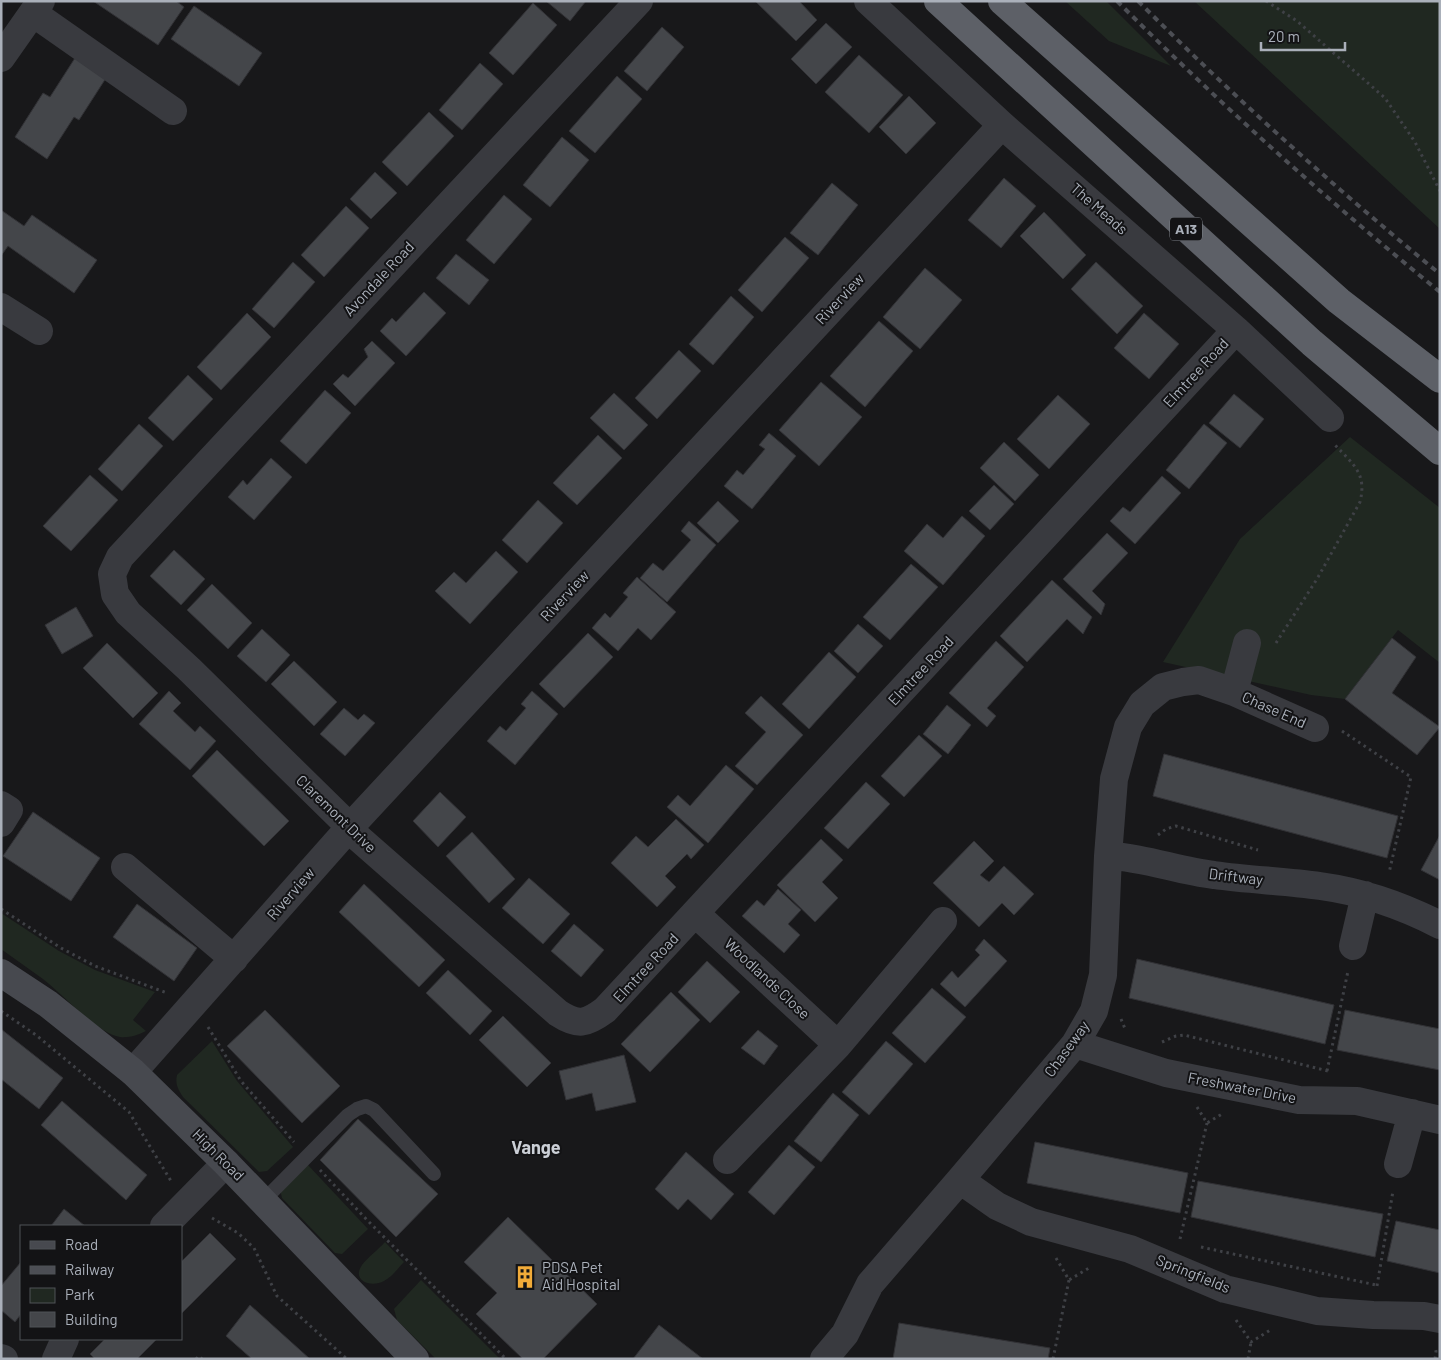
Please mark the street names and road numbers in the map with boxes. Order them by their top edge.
street label: The Meads [1068,179,1132,238]
road number: A13 [1170,218,1202,240]
street label: Avondale Road [339,237,417,319]
street label: Riverview [811,269,868,328]
street label: Elmtree Road [1159,334,1232,411]
street label: Riverview [536,566,593,625]
street label: Elmtree Road [884,632,957,709]
street label: Chase End [1240,687,1309,731]
street label: Claremont Drive [293,771,380,856]
street label: Riverview [263,863,318,923]
street label: Driftway [1208,864,1264,888]
street label: Elmtree Road [609,929,682,1006]
street label: Woodlands Close [721,934,814,1023]
street label: Chaseway [1040,1017,1093,1080]
street label: Freshwater Drive [1186,1068,1298,1106]
street label: High Road [189,1125,248,1184]
street label: Springfields [1154,1250,1233,1296]

